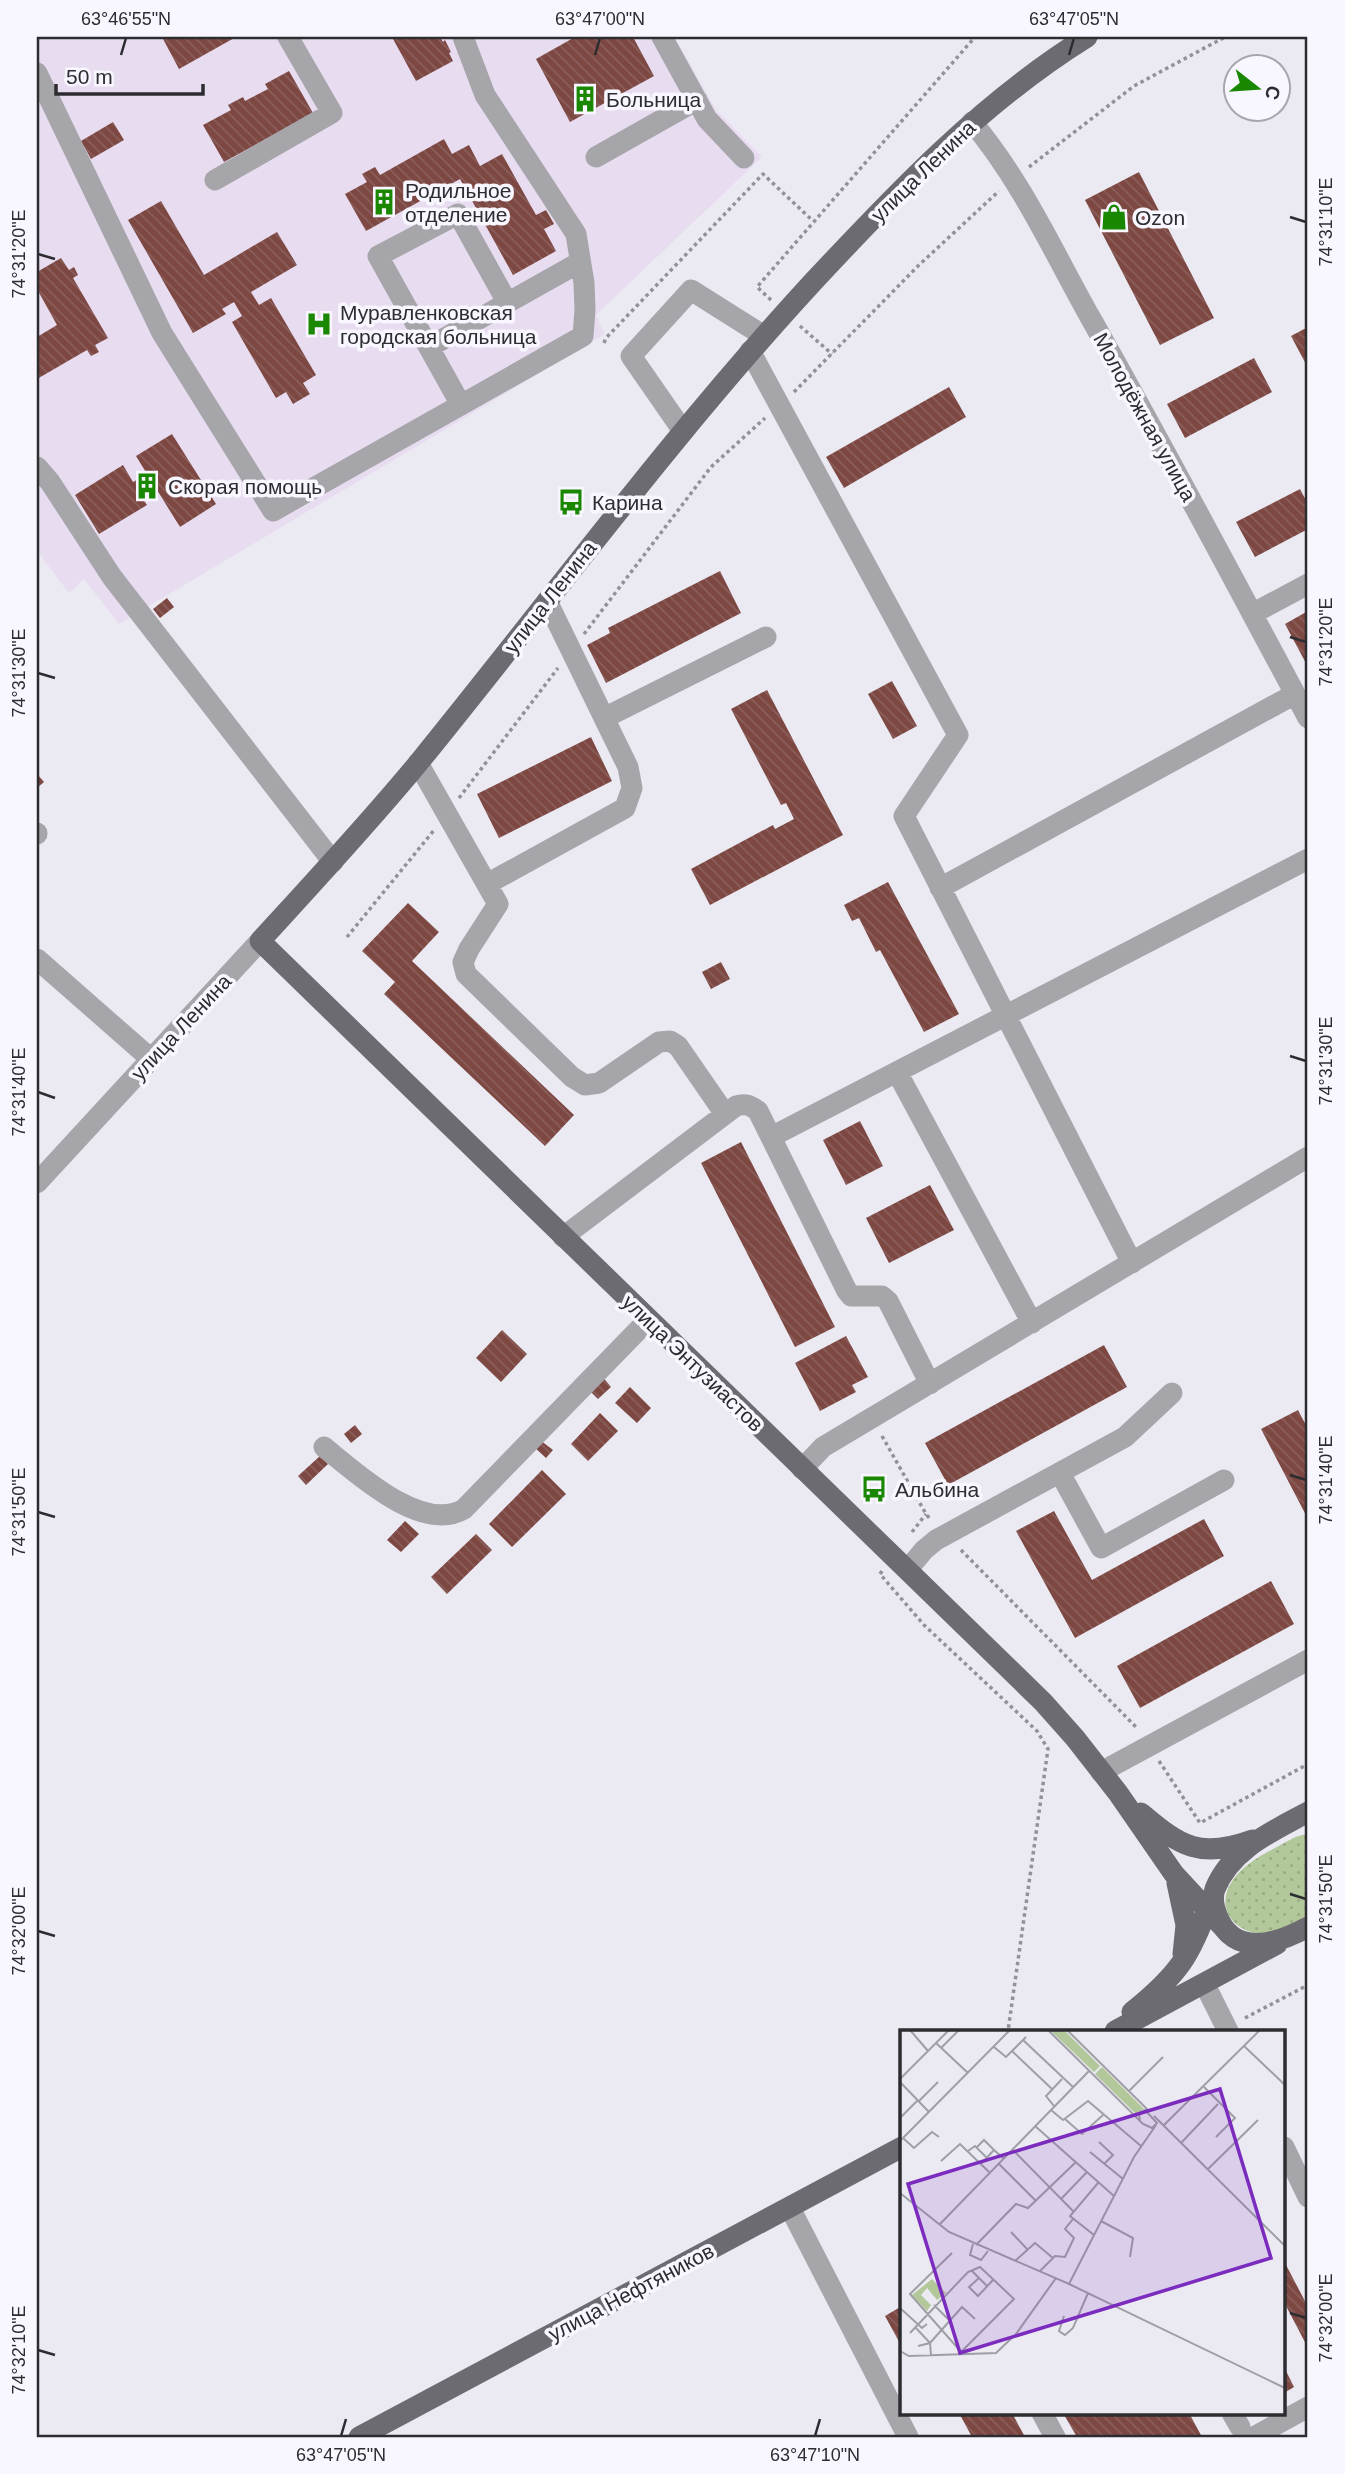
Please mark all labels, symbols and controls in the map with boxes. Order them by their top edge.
text: 63°46'55"N [81,9,171,29]
text: 63°47'00"N [555,9,645,29]
text: 63°47'05"N [1029,9,1119,29]
scale bar [56,52,203,96]
north arrow [1222,52,1292,122]
text: 50 m [66,65,113,88]
text: С [1261,83,1285,103]
building icon: Больница [570,84,600,114]
place label: Больница [606,88,702,111]
street label: улица Ленина [866,115,980,226]
text: 74°31'10"E [1316,177,1336,267]
place label: Родильное отделение [405,179,511,226]
building icon: Родильное отделение [369,187,399,217]
shop icon: Ozon [1099,202,1129,232]
place label: Ozon [1135,206,1185,229]
text: 74°31'20"E [9,209,29,299]
place label: Муравленковская городская больница [340,301,537,348]
hospital icon: Муравленковская городская больница [304,309,334,339]
street label: Молодёжная улица [1089,329,1201,505]
building icon: Скорая помощь [132,471,162,501]
place label: Скорая помощь [168,475,322,498]
bus stop icon: Карина [556,487,586,517]
place label: Карина [592,491,663,514]
street label: улица Ленина [499,536,601,658]
text: 74°31'20"E [1316,597,1336,687]
text: 74°31'30"E [9,628,29,718]
street label: улица Ленина [126,969,236,1084]
text: 74°31'30"E [1316,1016,1336,1106]
text: 74°31'40"E [9,1047,29,1137]
street label: улица Энтузиастов [618,1290,768,1436]
text: 74°31'40"E [1316,1435,1336,1525]
text: 74°31'50"E [9,1467,29,1557]
bus stop icon: Альбина [859,1474,889,1504]
place label: Альбина [895,1478,980,1501]
text: 74°31'50"E [1316,1854,1336,1944]
text: 74°32'00"E [9,1886,29,1976]
inset map [900,2030,1286,2414]
street label: улица Нефтяников [544,2239,718,2345]
text: 74°32'00"E [1316,2273,1336,2363]
text: 74°32'10"E [9,2305,29,2395]
text: 63°47'05"N [296,2445,386,2465]
text: 63°47'10"N [770,2445,860,2465]

